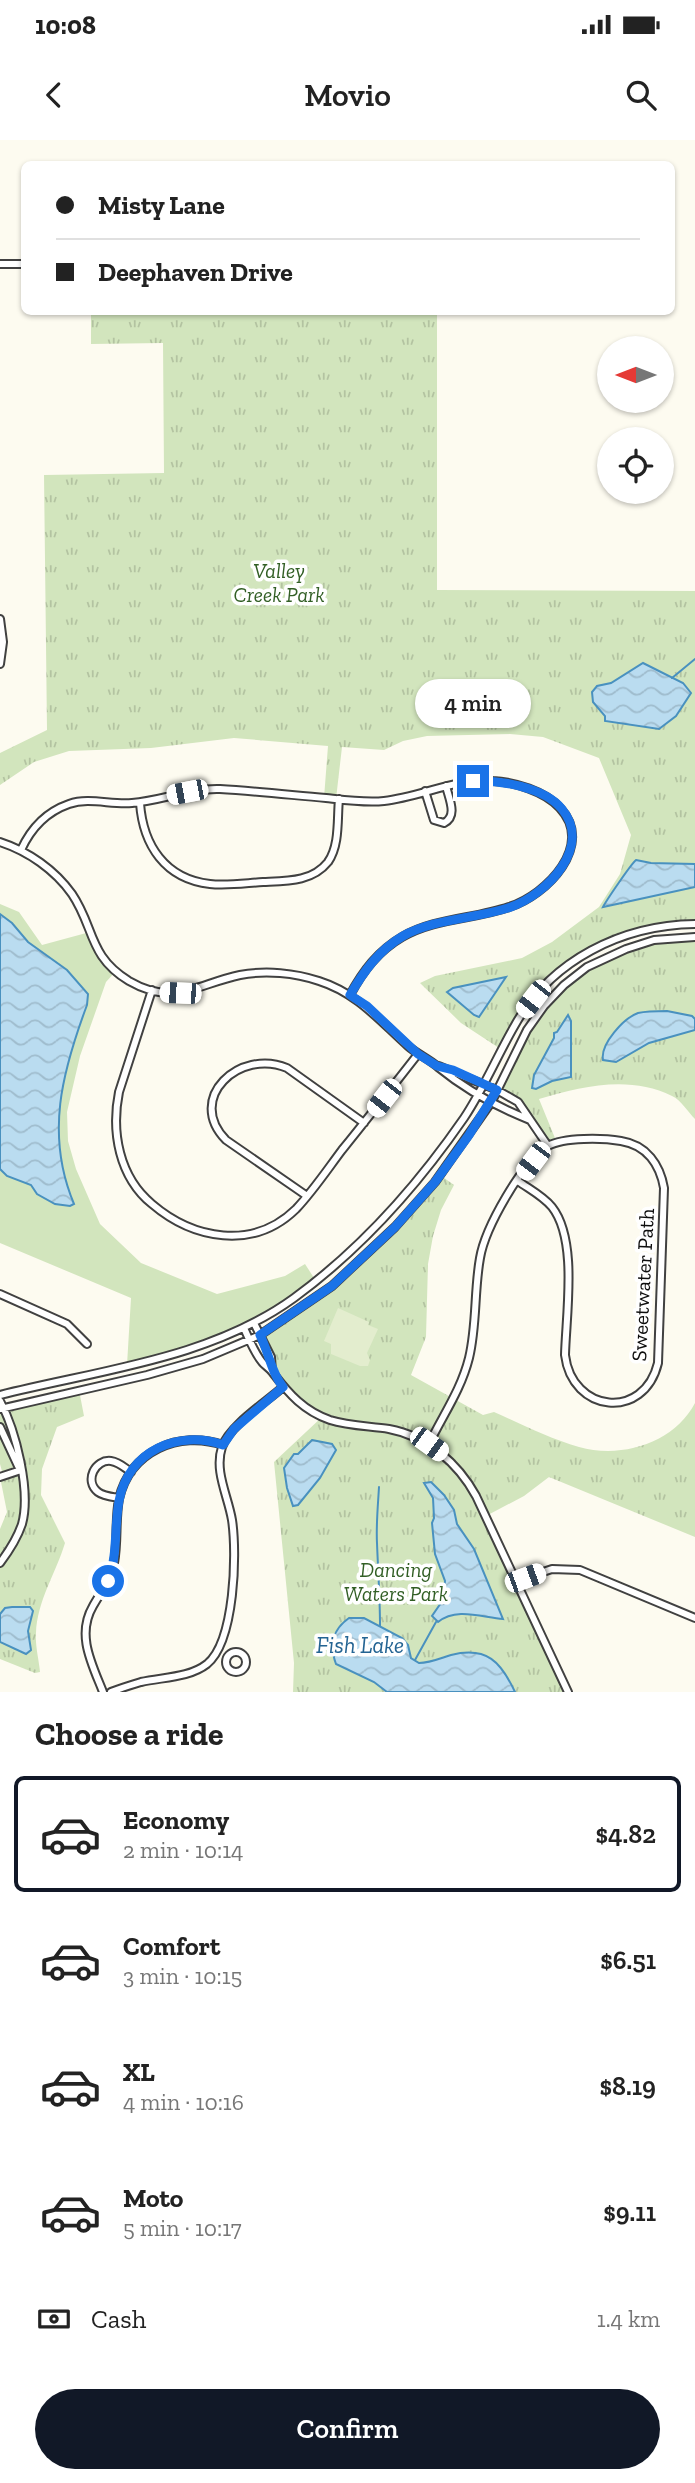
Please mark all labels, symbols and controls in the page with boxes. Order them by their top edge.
text: 10:08 [35,9,96,41]
icon: back [35,76,73,114]
text: Movio [304,76,391,114]
icon: search [622,76,660,114]
text: Misty Lane [98,189,225,221]
text: Deephaven Drive [98,256,293,288]
north arrow [597,336,674,413]
map controls [597,336,674,504]
button: locate [597,427,674,504]
park label: Valley Creek Park [233,558,325,607]
callout: 4 min [415,680,531,728]
text: 4 min [444,689,502,717]
route end [457,765,489,797]
car [165,778,210,806]
car [512,976,555,1022]
car [159,982,202,1004]
car [363,1075,406,1121]
car [512,1138,555,1184]
street label: Sweetwater Path [626,1208,659,1362]
car [406,1423,453,1465]
park label: Dancing Waters Park [344,1557,448,1606]
car [502,1561,549,1595]
route start [92,1565,124,1597]
water label: Fish Lake [316,1631,404,1659]
text: Choose a ride [35,1715,223,1753]
icon: car [39,1803,102,1866]
text: Economy [123,1804,229,1836]
text: $4.82 [595,1818,656,1850]
text: 2 min · 10:14 [123,1836,244,1864]
icon: car [39,1929,102,1992]
text: Comfort [123,1930,220,1962]
text: $6.51 [600,1944,656,1976]
text: 3 min · 10:15 [123,1962,242,1990]
icon: car [39,2055,102,2118]
text: XL [123,2056,155,2088]
text: $8.19 [599,2070,656,2102]
text: 4 min · 10:16 [123,2088,244,2116]
icon: car [39,2181,102,2244]
text: Moto [123,2182,183,2214]
text: $9.11 [603,2196,656,2228]
text: 5 min · 10:17 [123,2214,242,2242]
icon: cash [35,2300,73,2338]
text: Cash [91,2303,146,2335]
text: 1.4 km [597,2305,660,2333]
button: Confirm [35,2389,660,2469]

